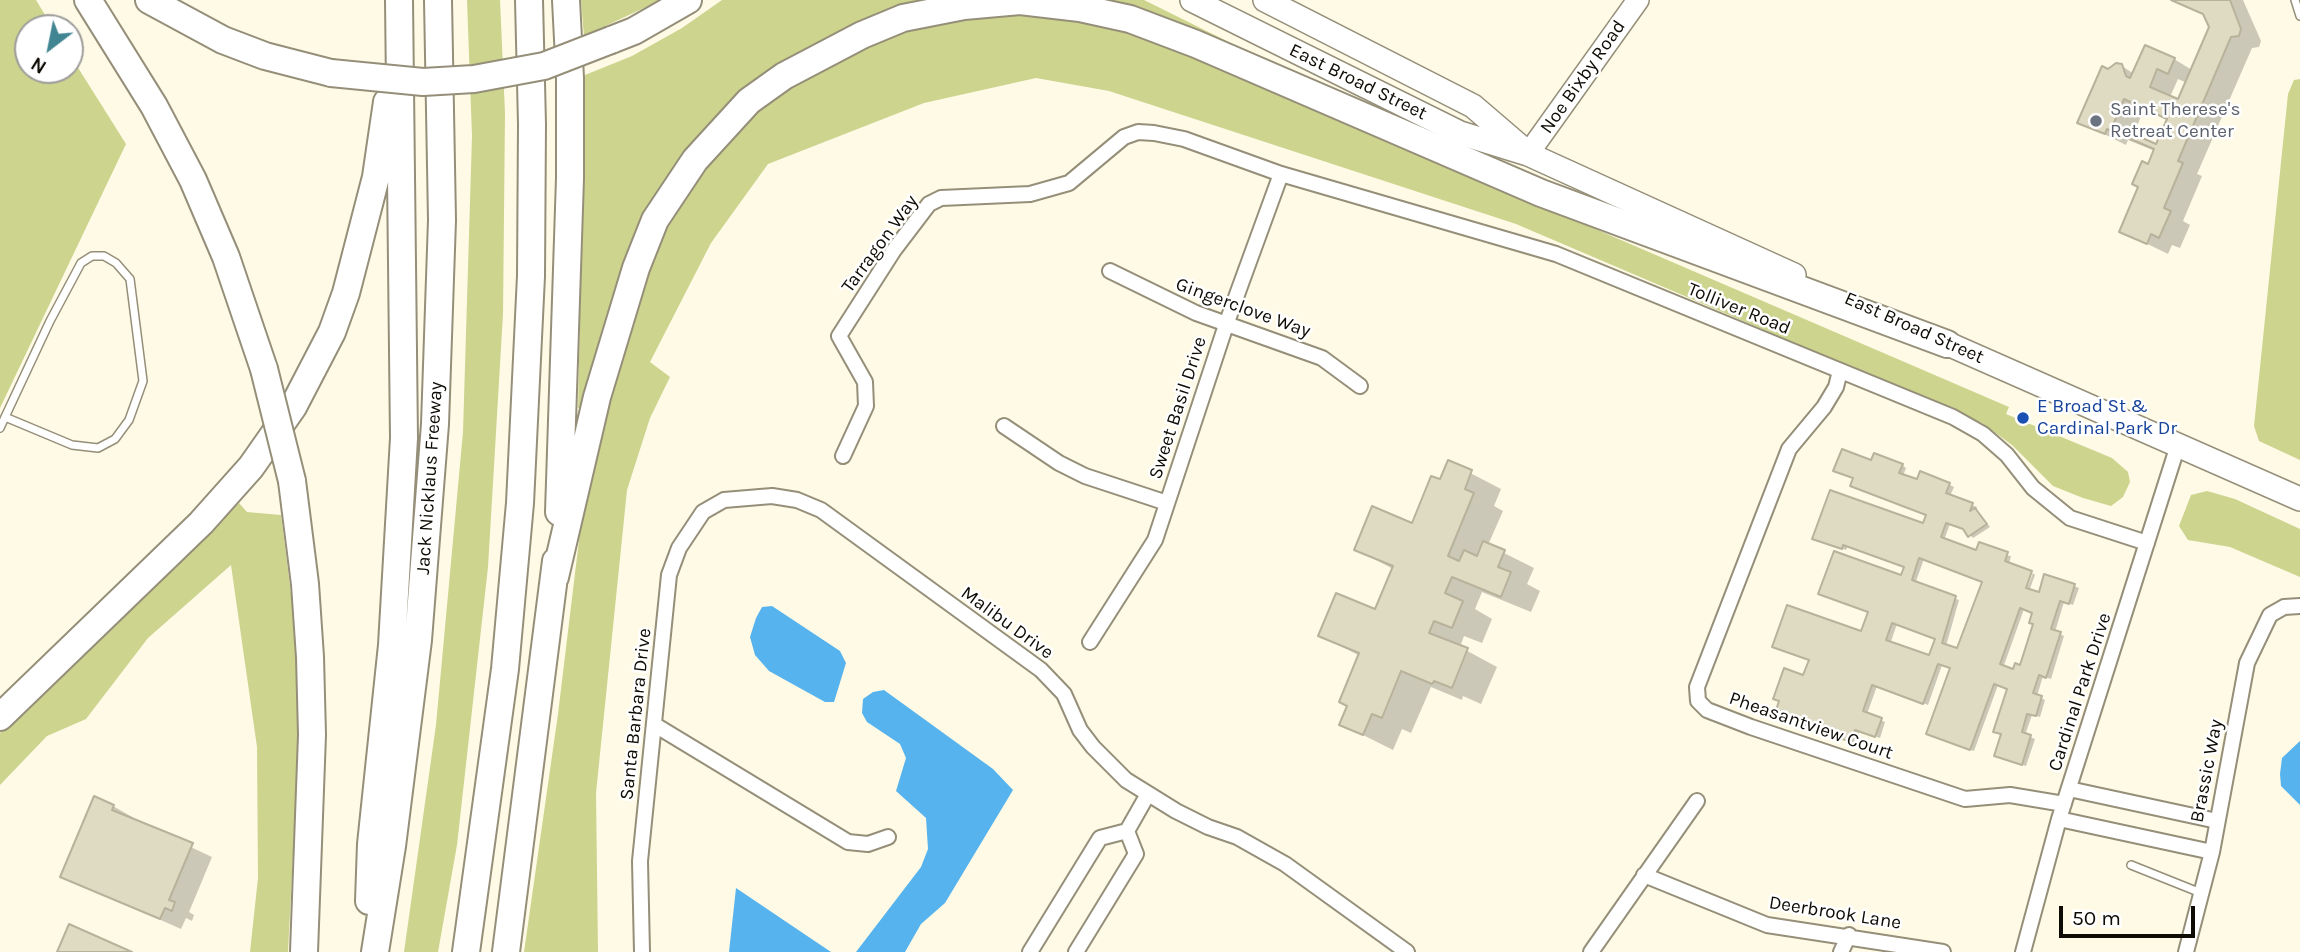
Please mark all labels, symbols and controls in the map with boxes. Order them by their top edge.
north arrow [14,14,84,84]
street label: Noe Bixby Road [1535,16,1631,138]
street label: East Broad Street [1285,39,1431,125]
text: N [27,52,51,78]
place label: Saint Therese's Retreat Center [2110,99,2240,143]
marker: Saint Therese's Retreat Center [2088,113,2104,129]
street label: Tarragon Way [837,191,923,297]
street label: Gingerclove Way [1173,273,1313,343]
street label: Tolliver Road [1684,278,1794,340]
street label: East Broad Street [1841,287,1987,369]
street label: Sweet Basil Drive [1144,334,1212,482]
street label: Jack Nicklaus Freeway [412,381,448,575]
place label: E Broad St & Cardinal Park Dr [2037,396,2177,440]
marker: E Broad St & Cardinal Park Dr [2015,410,2031,426]
street label: Malibu Drive [956,582,1058,664]
street label: Cardinal Park Drive [2044,610,2116,774]
street label: Santa Barbara Drive [616,627,656,801]
street label: Pheasantview Court [1726,687,1896,765]
street label: Brassic Way [2186,717,2228,825]
street label: Deerbrook Lane [1767,891,1903,935]
scale bar [2062,892,2198,936]
text: 50 m [2072,906,2121,930]

